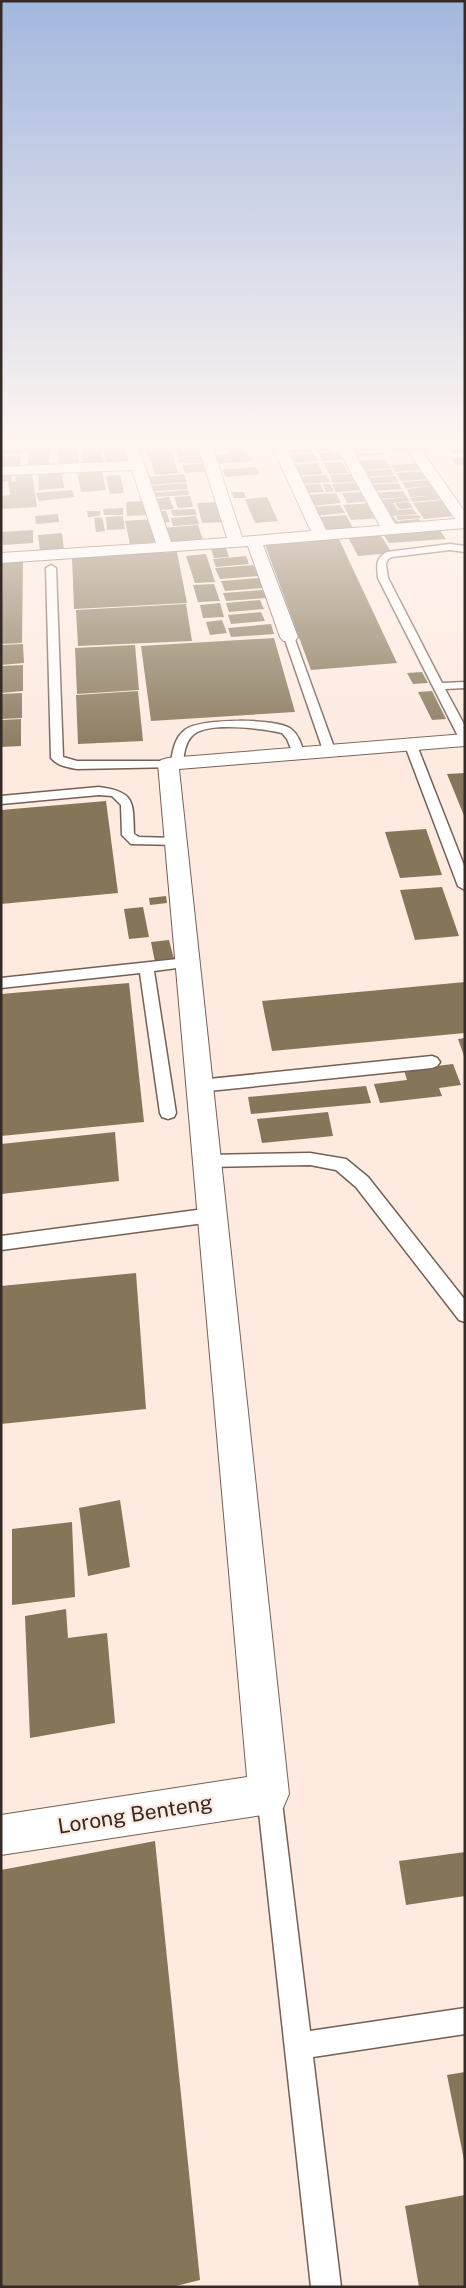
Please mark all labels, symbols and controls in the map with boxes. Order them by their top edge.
street label: Lorong Benteng [56,1789,214,1839]

